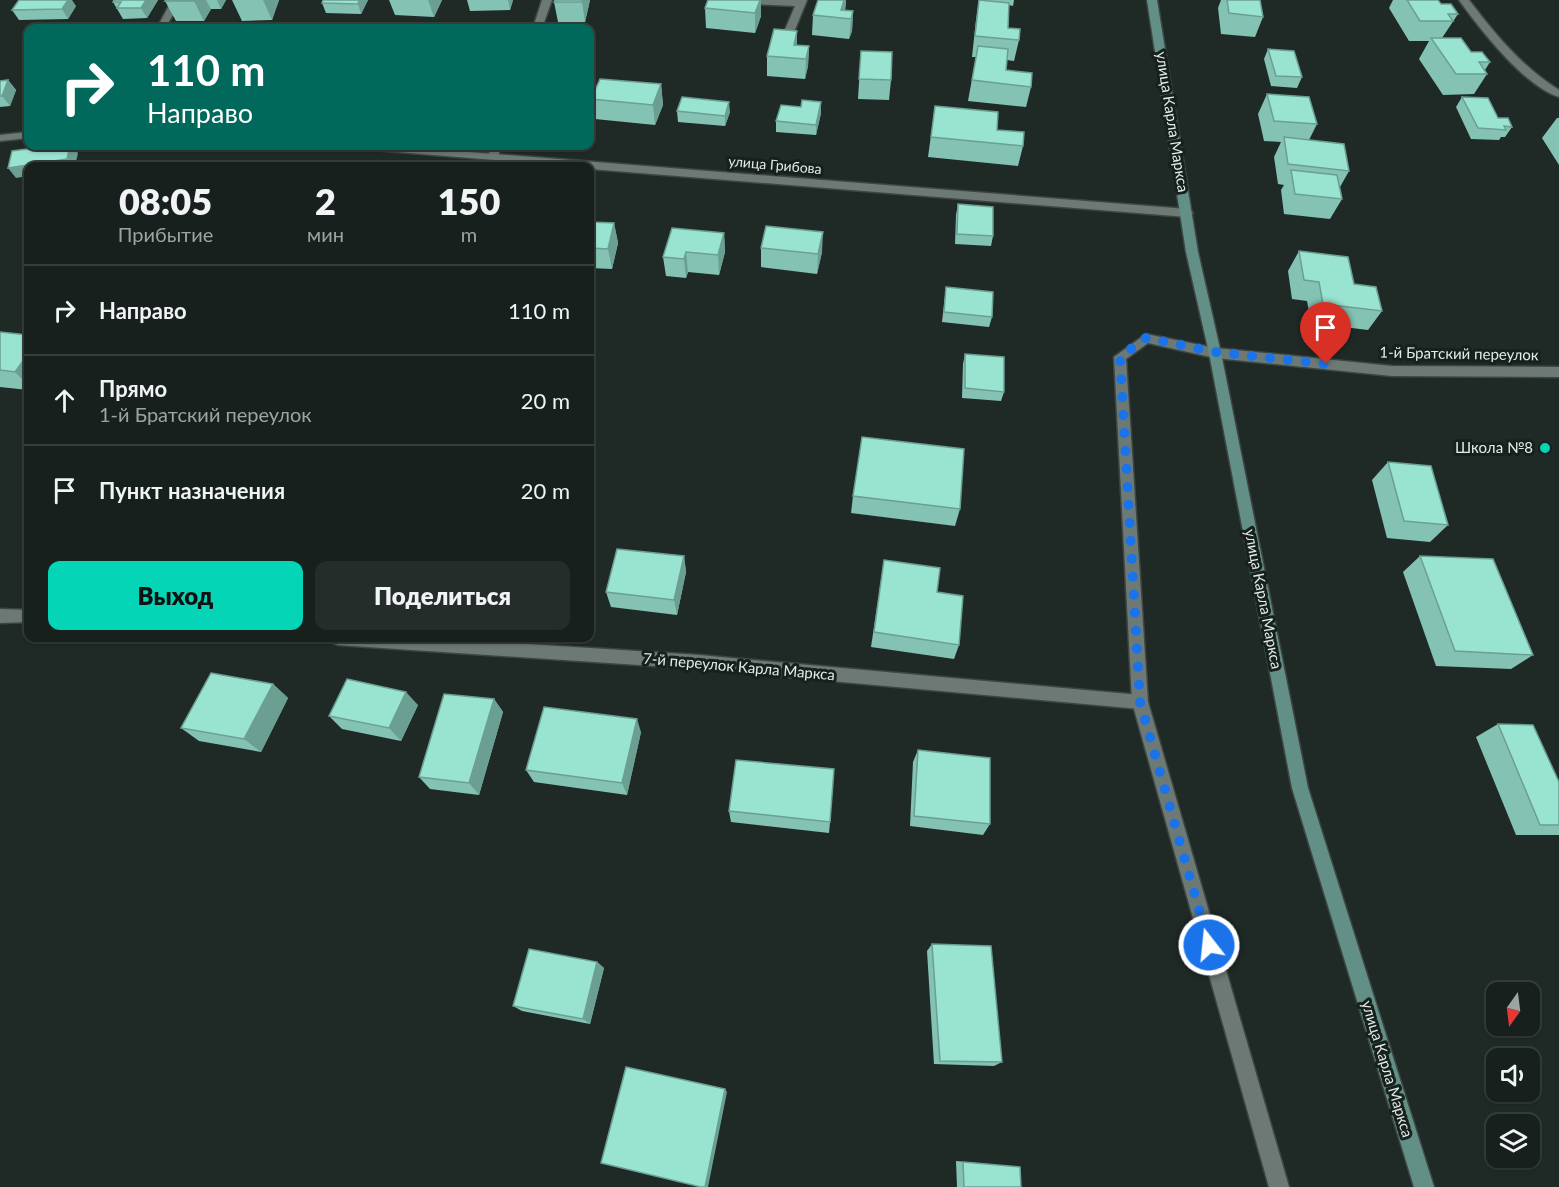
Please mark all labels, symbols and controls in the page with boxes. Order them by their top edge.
text: 110 m [147,45,265,95]
icon: right [48,48,126,126]
street label: улица Карла Маркса [1153,50,1193,193]
text: Направо [147,96,253,129]
street label: улица Грибова [728,152,822,177]
text: 08:05 [119,179,212,223]
text: 2 [315,179,336,223]
text: 150 [438,179,500,223]
text: Прибытие [118,222,213,246]
text: мин [307,222,344,246]
text: m [461,222,477,246]
icon: right [48,294,81,327]
text: Направо [99,297,187,324]
text: 110 m [508,297,570,324]
pin [1300,302,1351,364]
icon: arrive [1309,311,1342,344]
street label: 1-й Братский переулок [1379,343,1539,363]
text: Прямо [99,375,167,402]
icon: ahead [48,384,81,417]
text: 20 m [521,387,570,414]
text: 1-й Братский переулок [99,402,312,426]
place label: Школа №8 [1455,438,1533,456]
marker: Школа №8 [1538,441,1552,455]
icon: arrive [48,474,81,507]
text: Пункт назначения [99,477,285,504]
text: 20 m [521,477,570,504]
street label: улица Карла Маркса [1242,527,1286,670]
button: Выход [48,561,303,630]
button: Поделиться [315,561,570,630]
street label: 7-й переулок Карла Маркса [642,649,836,683]
position arrow [1177,913,1241,977]
north arrow [1486,982,1540,1036]
map controls [1486,982,1540,1168]
street label: улица Карла Маркса [1359,998,1417,1139]
button: sound [1486,1048,1540,1102]
button: layers [1486,1114,1540,1168]

